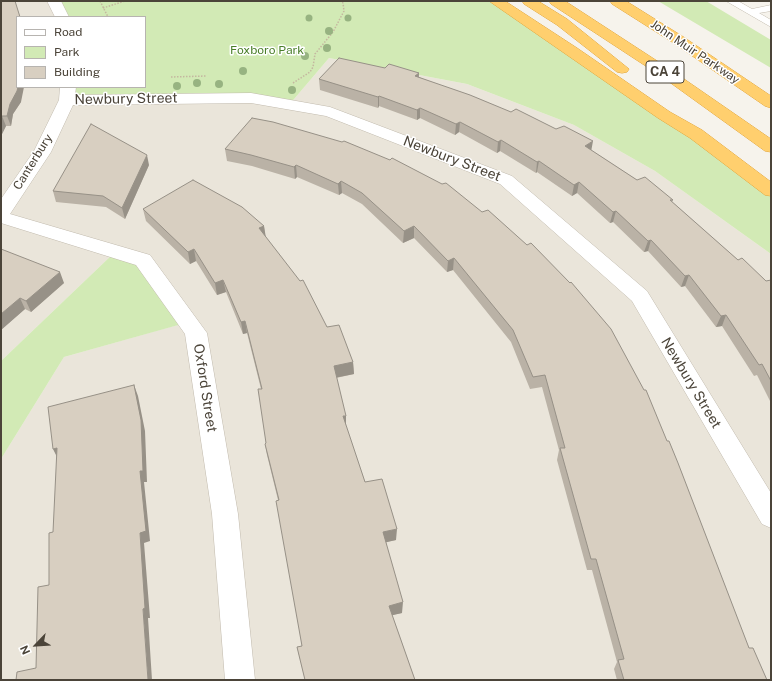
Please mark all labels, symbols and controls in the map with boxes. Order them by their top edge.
legend [16,16,146,88]
street label: John Muir Parkway [648,17,742,87]
text: Road [54,25,82,39]
park label: Foxboro Park [230,43,304,57]
text: Park [54,45,80,59]
road number: CA 4 [646,61,684,83]
text: Building [54,65,100,79]
street label: Newbury Street [74,90,178,108]
street label: Canterbury [10,132,56,192]
street label: Newbury Street [401,133,503,185]
street label: Newbury Street [657,334,725,432]
street label: Oxford Street [190,343,220,433]
north arrow [16,625,56,665]
text: N [18,644,32,657]

